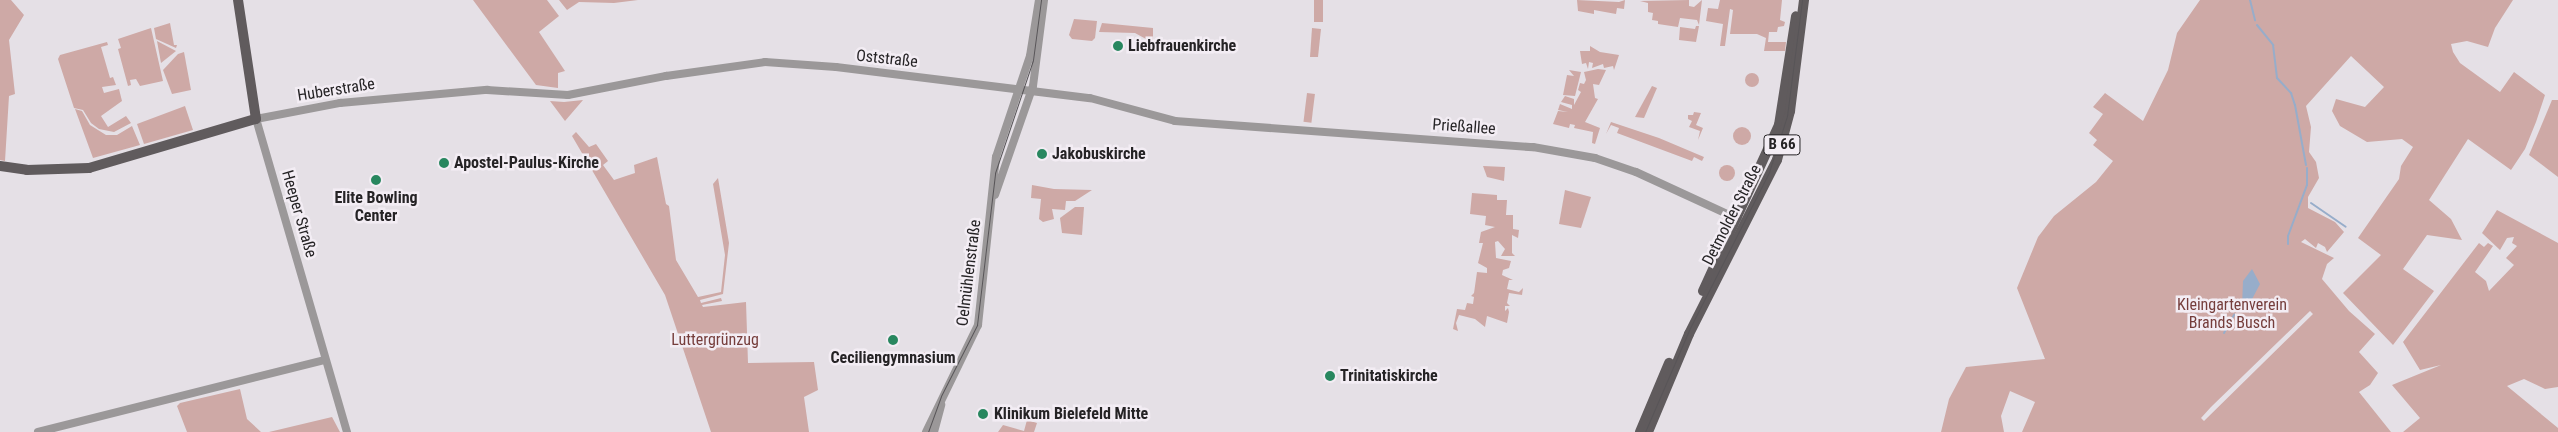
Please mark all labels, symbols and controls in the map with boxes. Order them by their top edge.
place label: Liebfrauenkirche [1128,36,1236,56]
marker: Liebfrauenkirche [1112,40,1124,52]
street label: Oststraße [855,46,919,72]
street label: Huberstraße [296,74,376,106]
street label: Prießallee [1432,115,1496,139]
road number: B 66 [1763,132,1801,158]
place label: Jakobuskirche [1052,144,1146,164]
marker: Jakobuskirche [1036,148,1048,160]
place label: Apostel-Paulus-Kirche [454,153,599,173]
marker: Apostel-Paulus-Kirche [438,157,450,169]
street label: Detmolder Straße [1698,162,1766,268]
street label: Heeper Straße [277,168,321,260]
marker: Elite Bowling Center [370,174,382,186]
place label: Elite Bowling Center [334,188,418,226]
street label: Oelmühlenstraße [953,219,985,327]
park label: Kleingartenverein Brands Busch [2177,295,2287,333]
park label: Luttergrünzug [671,330,759,350]
marker: Ceciliengymnasium [887,334,899,346]
place label: Ceciliengymnasium [830,348,956,368]
place label: Trinitatiskirche [1340,366,1438,386]
marker: Trinitatiskirche [1324,370,1336,382]
place label: Klinikum Bielefeld Mitte [994,404,1148,424]
marker: Klinikum Bielefeld Mitte [976,407,990,421]

